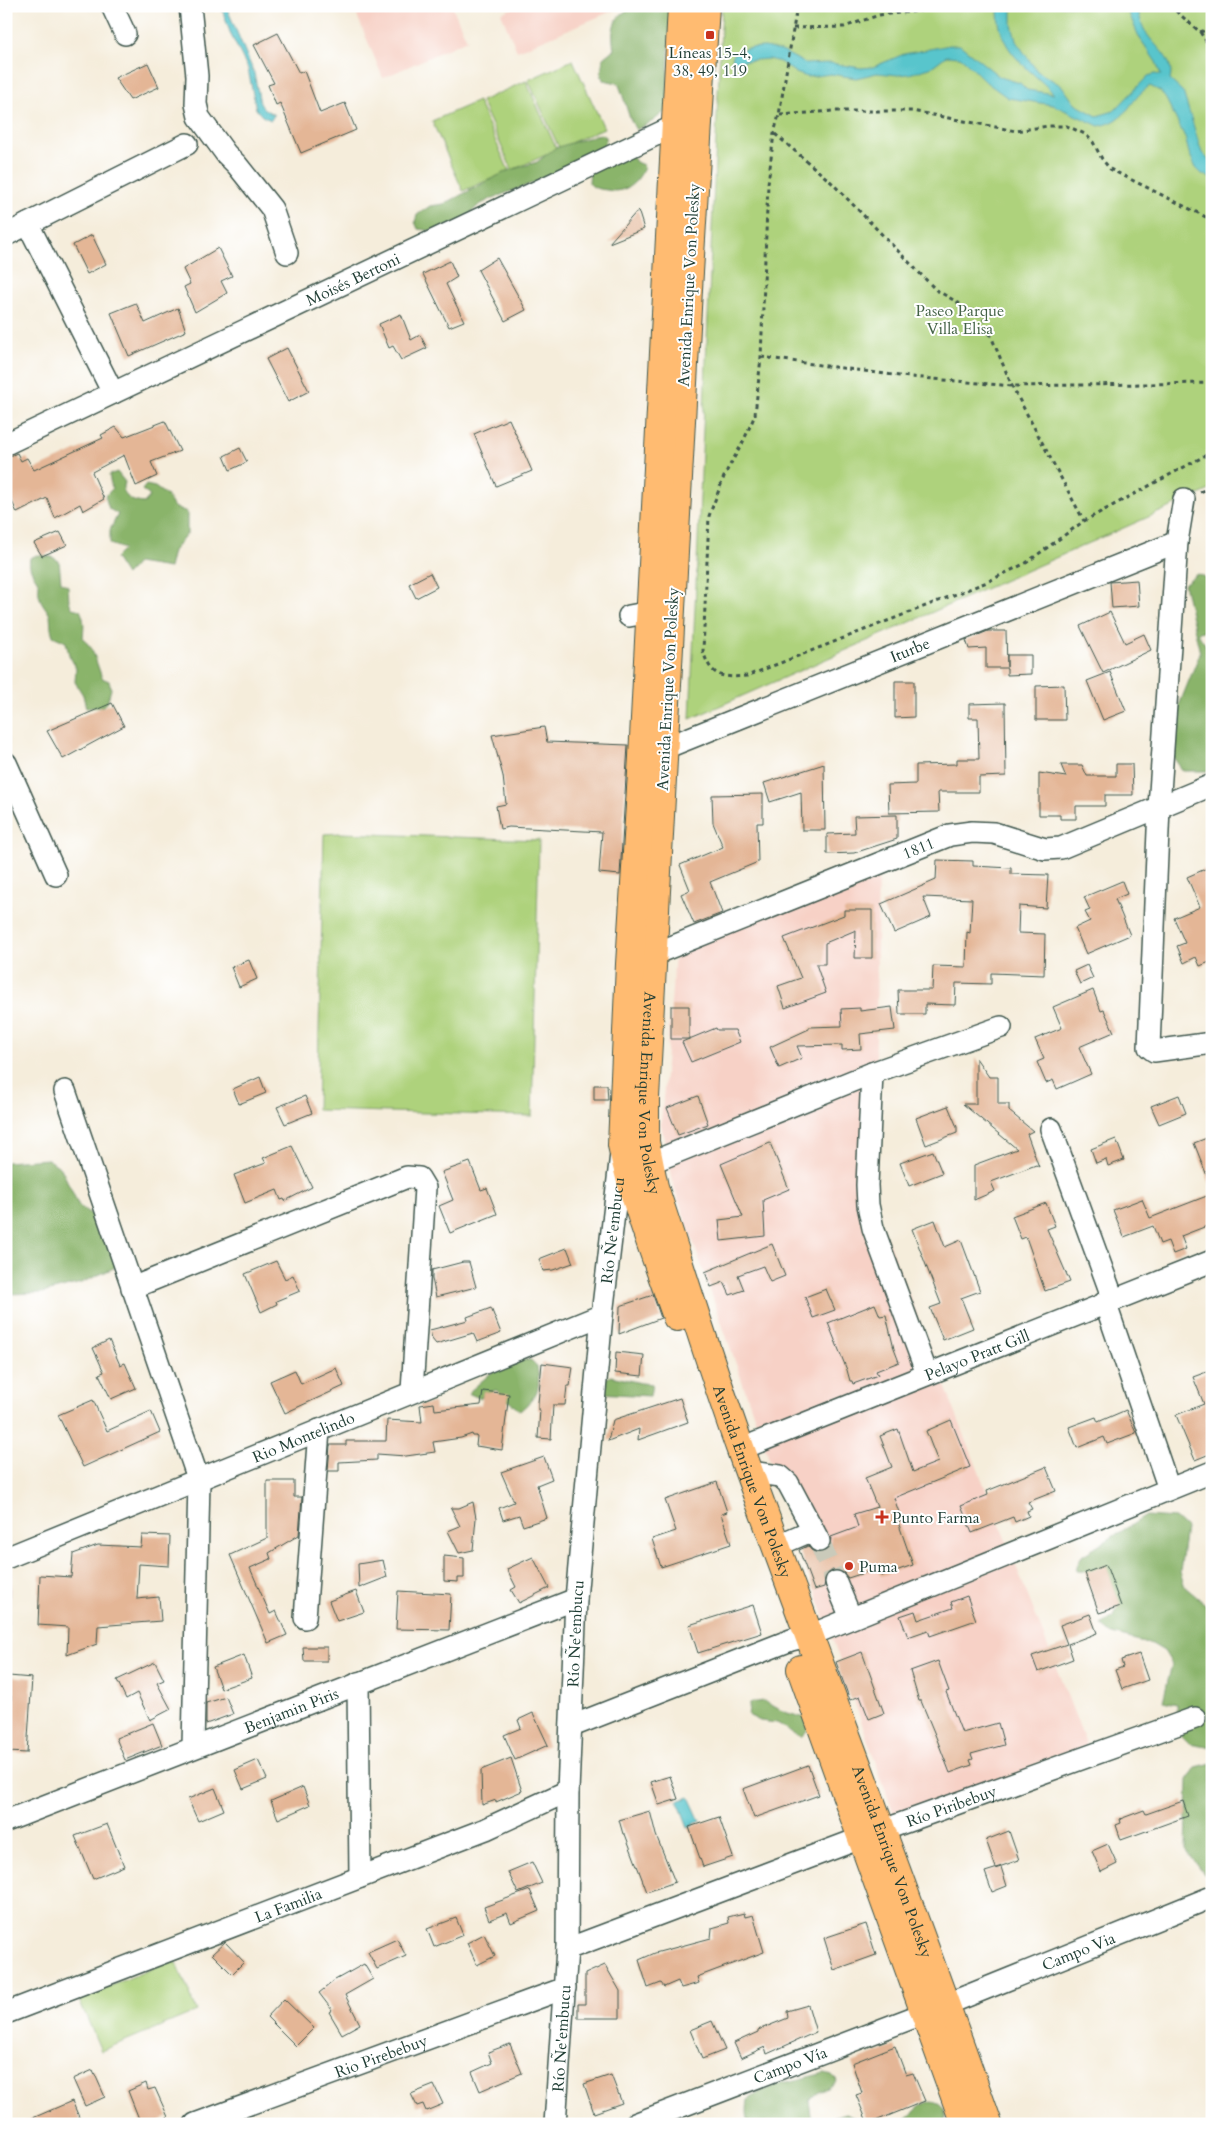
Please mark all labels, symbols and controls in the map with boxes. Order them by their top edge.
marker: Líneas 15-4, 38, 49, 119 [704,29,716,41]
place label: Líneas 15-4, 38, 49, 119 [669,42,751,82]
street label: Avenida Enrique Von Polesky [673,182,705,387]
street label: Moisés Bertoni [302,248,404,312]
park label: Paseo Parque Villa Elisa [916,300,1004,340]
street label: Avenida Enrique Von Polesky [652,586,684,791]
street label: Iturbe [887,633,933,668]
street label: 1811 [899,832,938,865]
street label: Avenida Enrique Von Polesky [633,991,666,1198]
street label: Río Ñe'embucu [596,1176,630,1285]
street label: Pelayo Pratt Gill [922,1325,1033,1387]
street label: Avenida Enrique Von Polesky [707,1382,797,1582]
street label: Rio Montelindo [249,1407,358,1469]
place label: Punto Farma [892,1507,980,1529]
marker: Punto Farma [876,1511,888,1523]
place label: Puma [859,1556,898,1578]
marker: Puma [843,1560,855,1572]
street label: Río Ñe'embucu [562,1579,590,1688]
street label: Benjamin Piris [241,1683,342,1739]
street label: Avenida Enrique Von Polesky [846,1762,938,1962]
street label: Río Piribebuy [903,1780,1000,1833]
street label: La Familia [252,1883,325,1929]
street label: Campo Via [1039,1927,1119,1977]
street label: Río Ñe'embucu [547,1984,577,2093]
street label: Rio Pirebebuy [332,2029,431,2084]
street label: Campo Vía [750,2041,831,2090]

